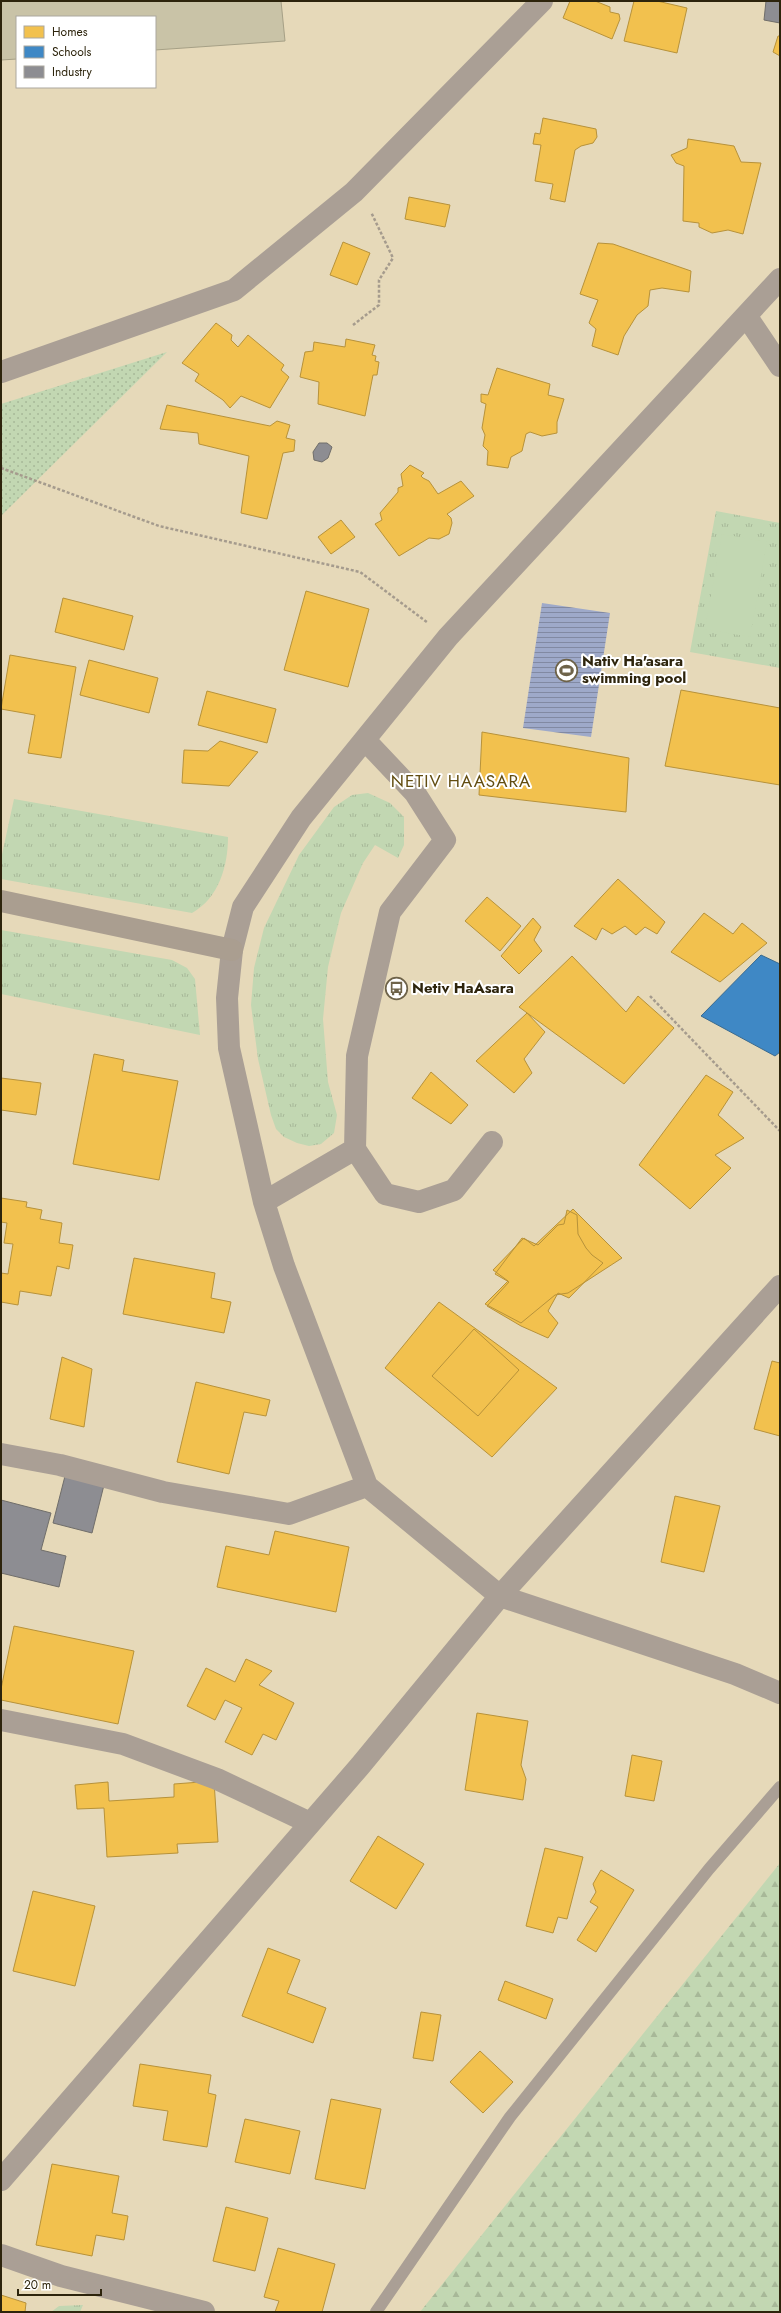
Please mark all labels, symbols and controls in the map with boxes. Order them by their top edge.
legend [16,16,156,88]
text: Homes [52,23,88,41]
text: Schools [52,43,91,61]
text: Industry [52,63,93,81]
place label: Nativ Ha'asara swimming pool [582,650,686,689]
sports icon: Nativ Ha'asara swimming pool [553,657,579,683]
district label: NETIV HAASARA [391,769,531,793]
bus stop icon: Netiv HaAsara [384,975,410,1001]
place label: Netiv HaAsara [412,977,514,999]
scale bar [18,2271,101,2297]
text: 20 m [24,2276,51,2294]

